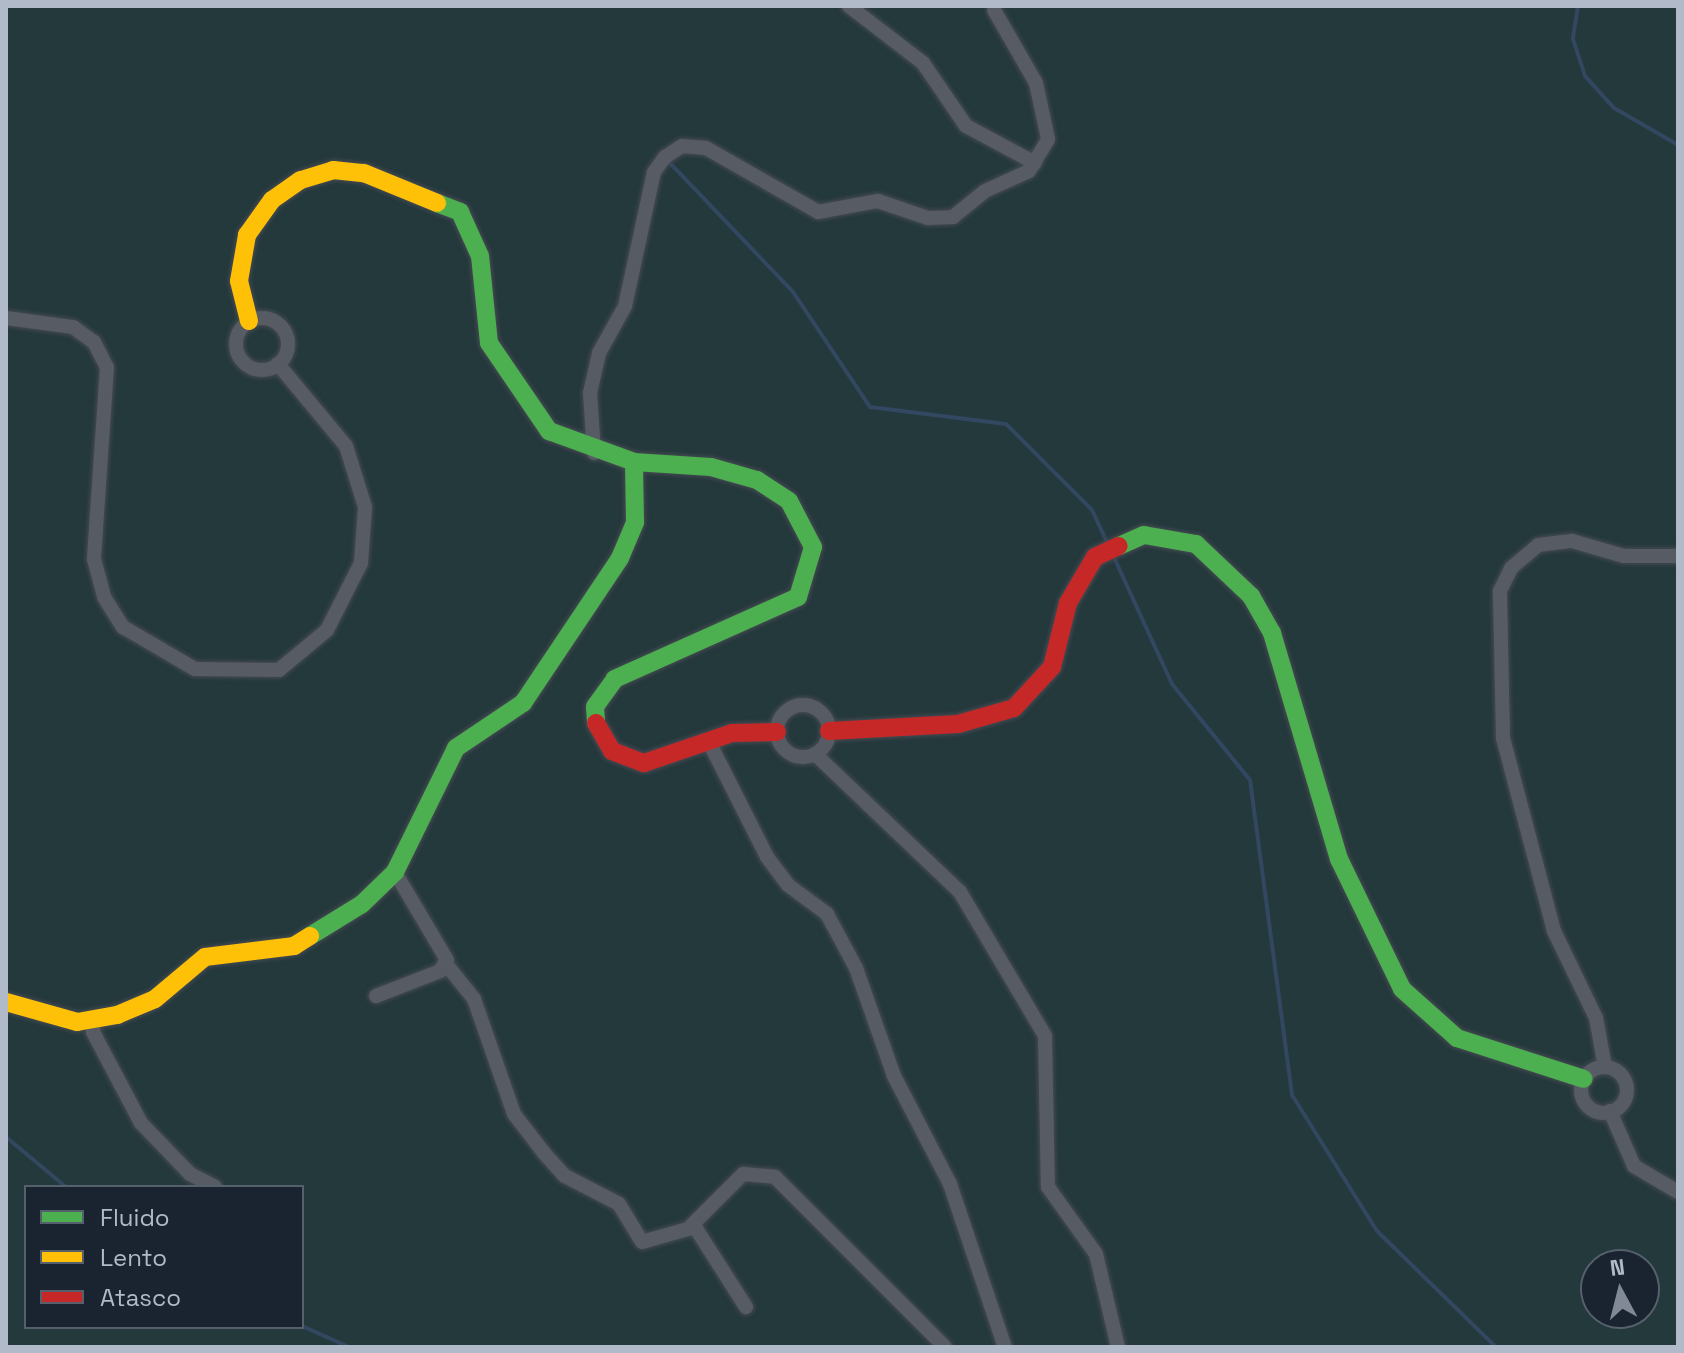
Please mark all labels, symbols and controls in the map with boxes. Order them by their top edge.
legend [24,1185,304,1329]
text: Fluido [100,1202,170,1233]
text: Lento [100,1242,167,1273]
north arrow [1580,1249,1660,1329]
text: N [1608,1252,1626,1282]
text: Atasco [100,1282,181,1313]

